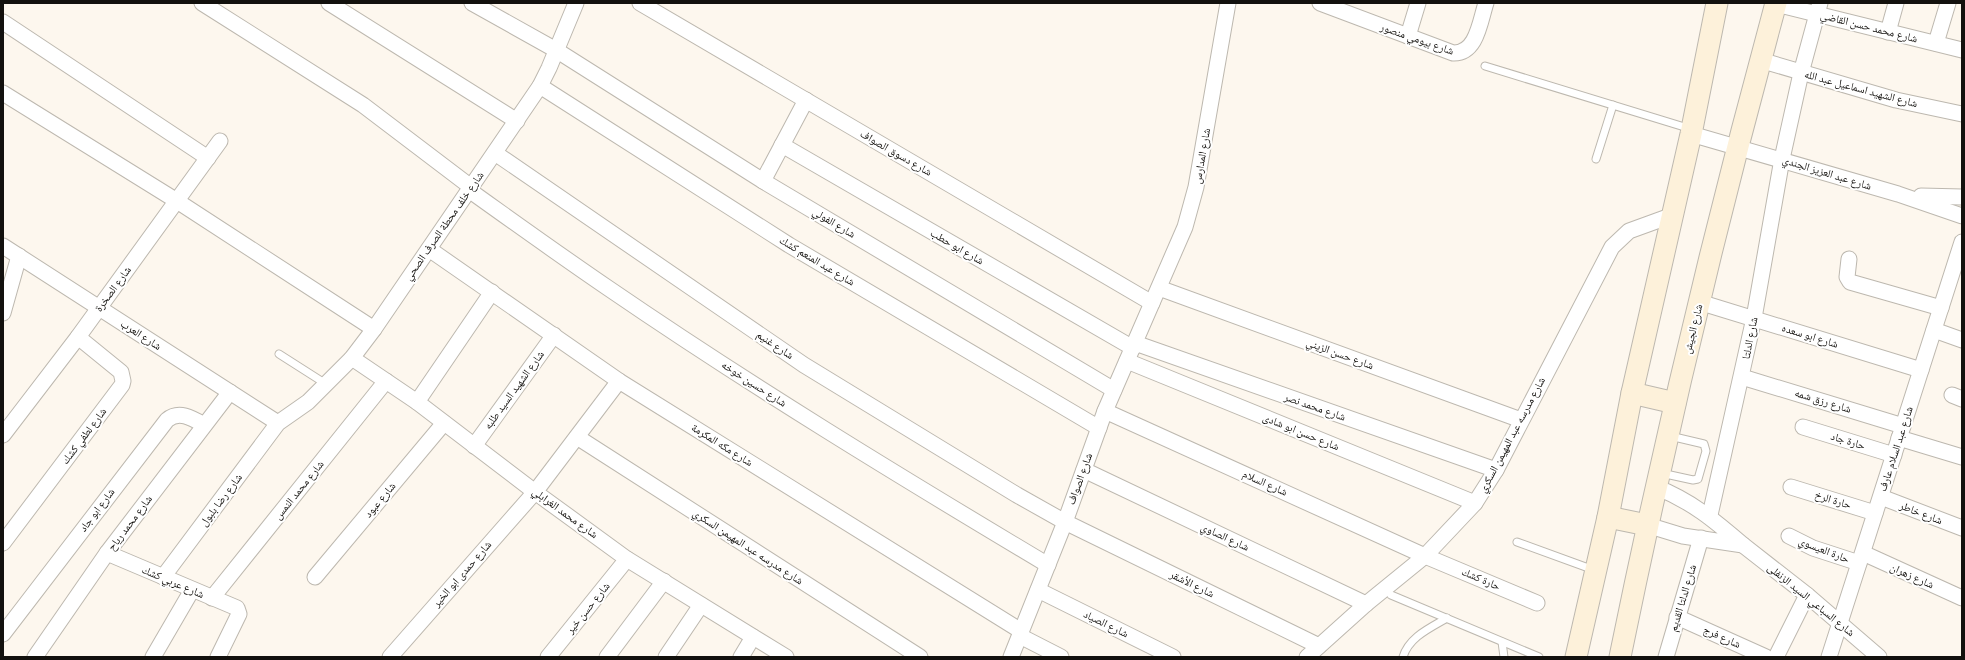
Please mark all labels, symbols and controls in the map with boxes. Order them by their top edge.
street label: شارع محمد حسن القاضي [1819,8,1919,47]
street label: شارع بيومي منصور [1377,19,1456,59]
street label: شارع الشهيد اسماعيل عبد الله [1803,67,1919,111]
street label: شارع دسوق الصواف [857,126,935,180]
street label: شارع المدارس [1190,127,1214,185]
street label: شارع عبد العزيز الجندي [1780,152,1873,194]
street label: شارع خلف محطة الصرف الصحي [401,169,488,284]
street label: شارع الفولي [809,204,858,242]
street label: شارع ابو حطب [927,226,987,268]
street label: شارع عبد المنعم كشك [776,233,858,289]
street label: شارع الصخرة [91,263,135,315]
street label: شارع الجيش [1680,302,1706,356]
street label: شارع العرب [118,316,164,354]
street label: شارع الدلتا [1739,316,1761,360]
street label: شارع ابو سعده [1780,320,1840,352]
street label: شارع غنيم [753,327,797,363]
street label: شارع حسن الزيني [1304,335,1376,374]
street label: شارع الشهيد السيد طلبه [480,348,548,432]
street label: شارع حسين خوخه [719,357,789,411]
street label: شارع مدرسه عبد المهيمن السكري [1475,375,1550,496]
street label: شارع رزق شمه [1793,385,1853,417]
street label: شارع محمد نصر [1281,389,1348,425]
street label: شارع عبد السلام عارف [1875,404,1917,494]
street label: شارع لطفي كشك [58,405,111,468]
street label: شارع حسن ابو شادى [1260,410,1342,454]
street label: شارع مكه المكرمة [688,420,756,470]
street label: حارة جاد [1829,429,1867,453]
street label: شارع الصواف [1064,451,1096,507]
street label: شارع محمد النمس [271,457,327,523]
street label: شارع السلام [1240,466,1290,500]
street label: شارع رضا بلبول [196,471,246,529]
street label: شارع عبود [361,479,399,521]
street label: شارع محمد الغرابلي [529,484,601,543]
street label: شارع ابو جاد [76,485,118,535]
street label: حارة الرخ [1813,487,1853,513]
street label: شارع محمد رياح [104,492,156,554]
street label: شارع خاطر [1896,498,1945,528]
street label: شارع مدرسه عبد المهيمن السكري [689,506,806,589]
street label: شارع الصاوي [1198,519,1252,555]
street label: حارة العيسوي [1796,533,1852,567]
street label: شارع حمدى ابو الخير [428,538,495,611]
street label: شارع السباعي السيد الزنفلى [1764,560,1858,641]
street label: شارع زهران [1888,560,1936,592]
street label: شارع عربي كشك [139,562,207,603]
street label: شارع الدلتا القديم [1666,563,1700,633]
street label: حارة كشك [1459,564,1503,594]
street label: شارع الأشقر [1166,566,1217,601]
street label: شارع حسن خير [562,579,613,638]
street label: شارع الصياد [1081,607,1131,641]
street label: شارع فرج [1701,622,1743,652]

